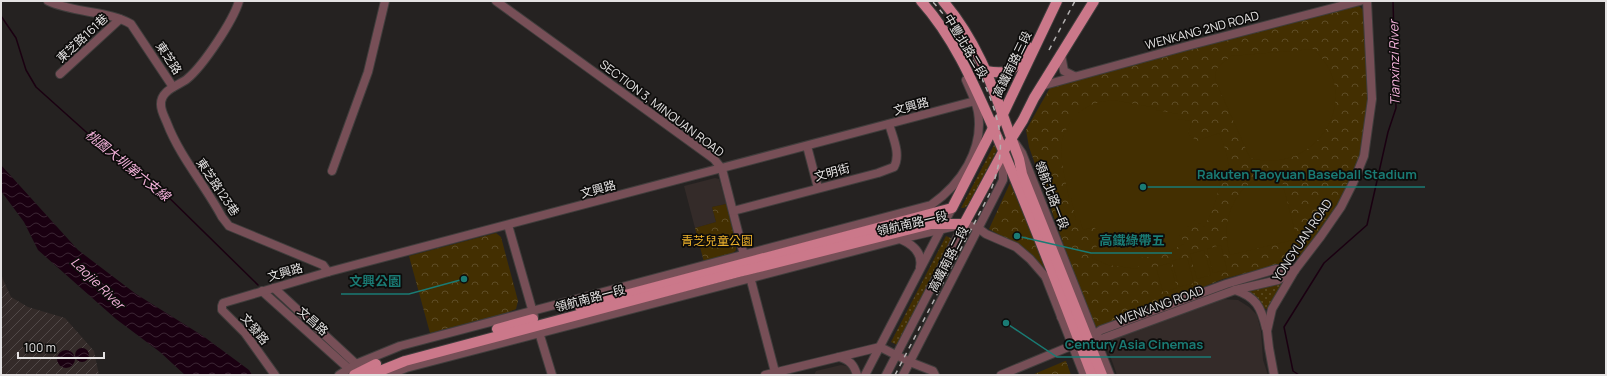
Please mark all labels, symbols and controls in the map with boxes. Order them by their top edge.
street label: WENKANG 2ND ROAD [1143,7,1261,53]
street label: 東芝路161巷 [53,10,111,66]
street label: 中豐北路二段 [940,11,992,81]
water label: Tianxinzi River [1384,18,1404,106]
street label: 高鐵南路三段 [989,28,1035,100]
street label: 東芝路 [152,38,186,78]
street label: SECTION 3, MINQUAN ROAD [596,56,728,160]
street label: 文興路 [891,93,931,119]
water label: 桃園大圳第六支線 [82,125,176,206]
street label: 東芝路123巷 [192,155,244,219]
street label: 領航北路一段 [1031,158,1073,232]
street label: 文明街 [812,159,852,185]
callout: Rakuten Taoyuan Baseball Stadium [1189,162,1425,187]
text: Rakuten Taoyuan Baseball Stadium [1197,165,1417,183]
street label: 文興路 [578,176,618,202]
street label: YONGYUAN ROAD [1268,196,1336,284]
street label: 領航南路一段 [875,207,949,239]
street label: 高鐵南路二段 [924,223,972,295]
callout: 高鐵綠帶五 [1091,228,1172,253]
text: 高鐵綠帶五 [1099,231,1165,249]
park label: 青芝兒童公園 [681,232,753,249]
water label: Laojie River [67,253,130,315]
street label: 文興路 [265,259,305,285]
callout: 文興公園 [341,269,409,294]
text: 文興公園 [349,272,401,290]
street label: 領航南路一段 [553,280,627,316]
street label: WENKANG ROAD [1114,281,1206,329]
street label: 文昌路 [294,303,332,339]
street label: 文發路 [237,310,273,348]
callout: Century Asia Cinemas [1057,332,1211,357]
scale bar [18,334,104,360]
text: Century Asia Cinemas [1065,335,1203,353]
text: 100 m [24,339,56,356]

